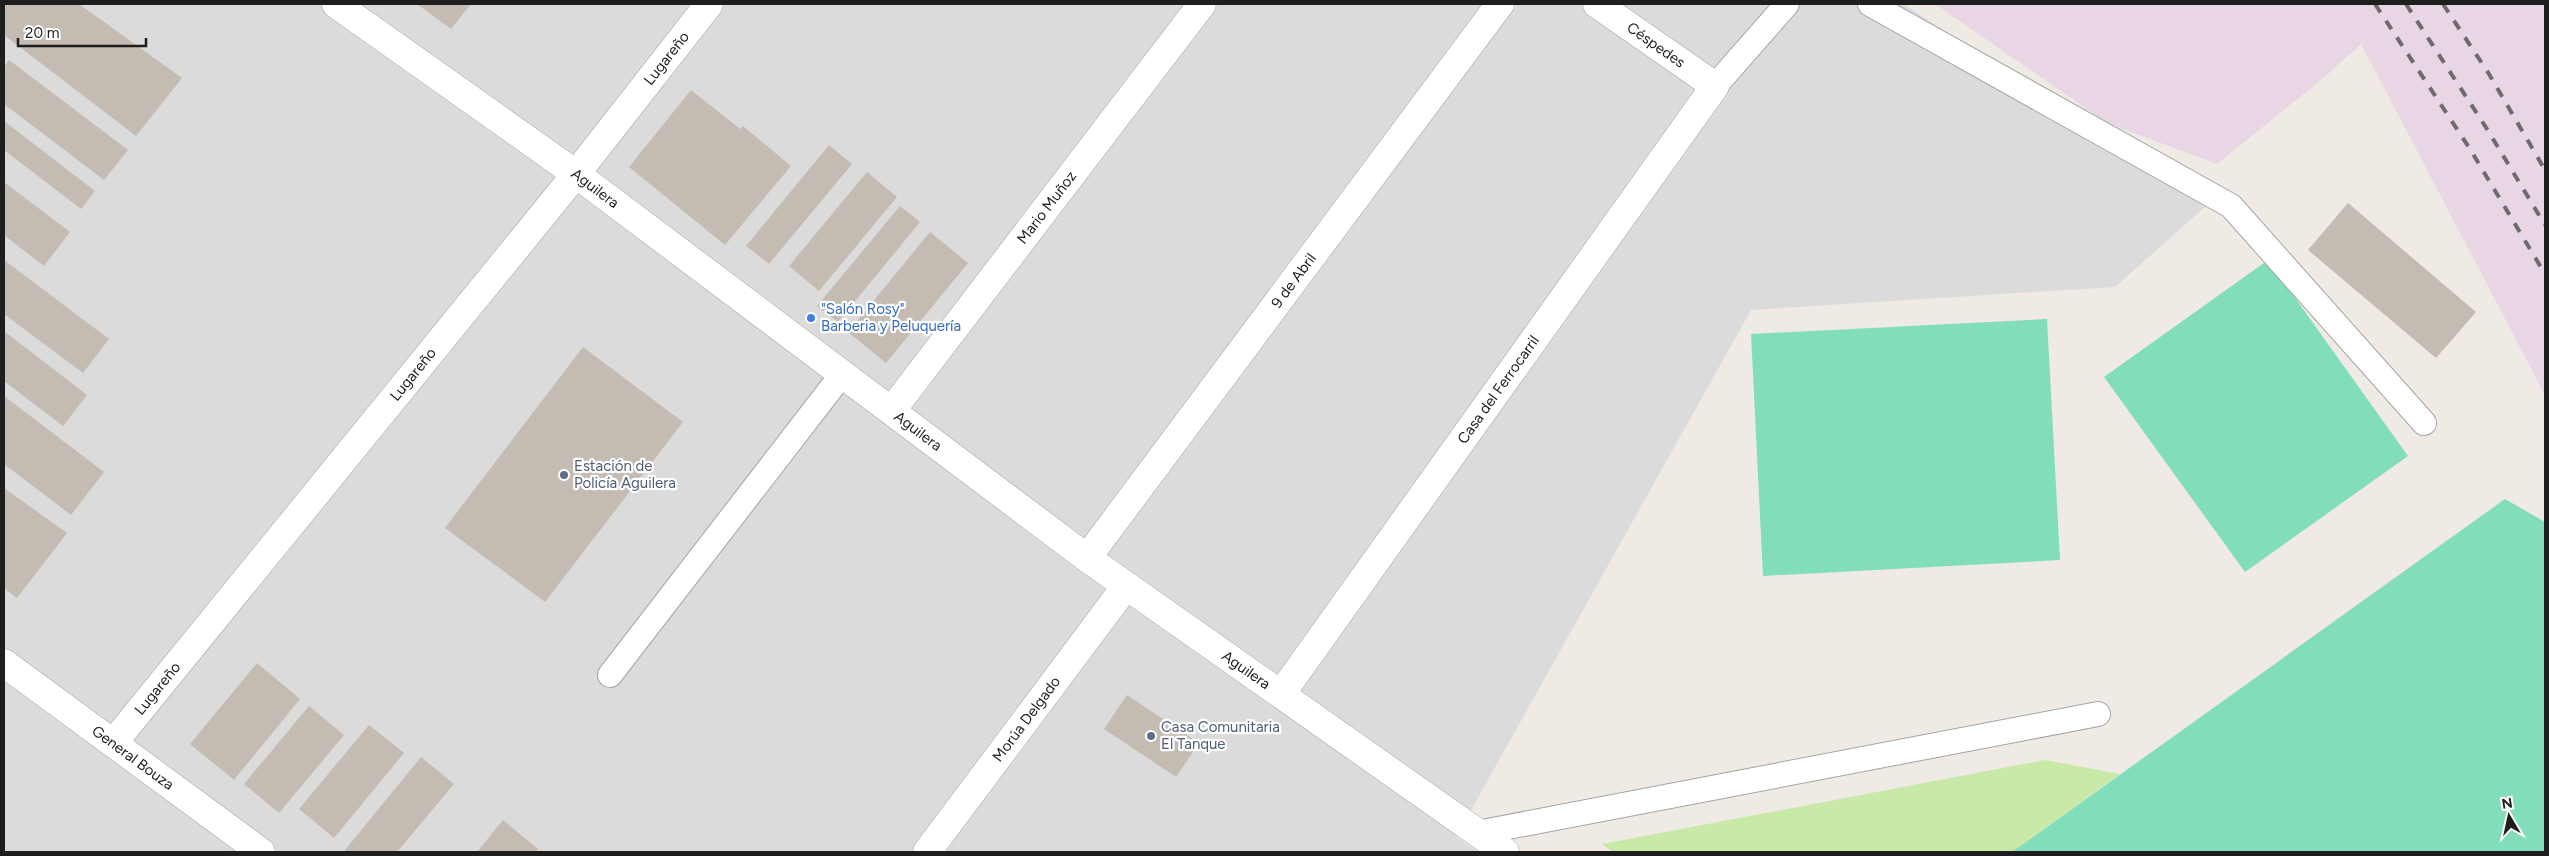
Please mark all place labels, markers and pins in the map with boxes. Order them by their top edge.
place label: "Salón Rosy" Barberia y Peluquería [821,300,961,335]
marker: "Salón Rosy" Barberia y Peluquería [805,312,817,324]
place label: Estación de Policía Aguilera [574,457,676,492]
marker: Estación de Policía Aguilera [558,469,570,481]
place label: Casa Comunitaria El Tanque [1161,718,1280,753]
marker: Casa Comunitaria El Tanque [1145,730,1157,742]

